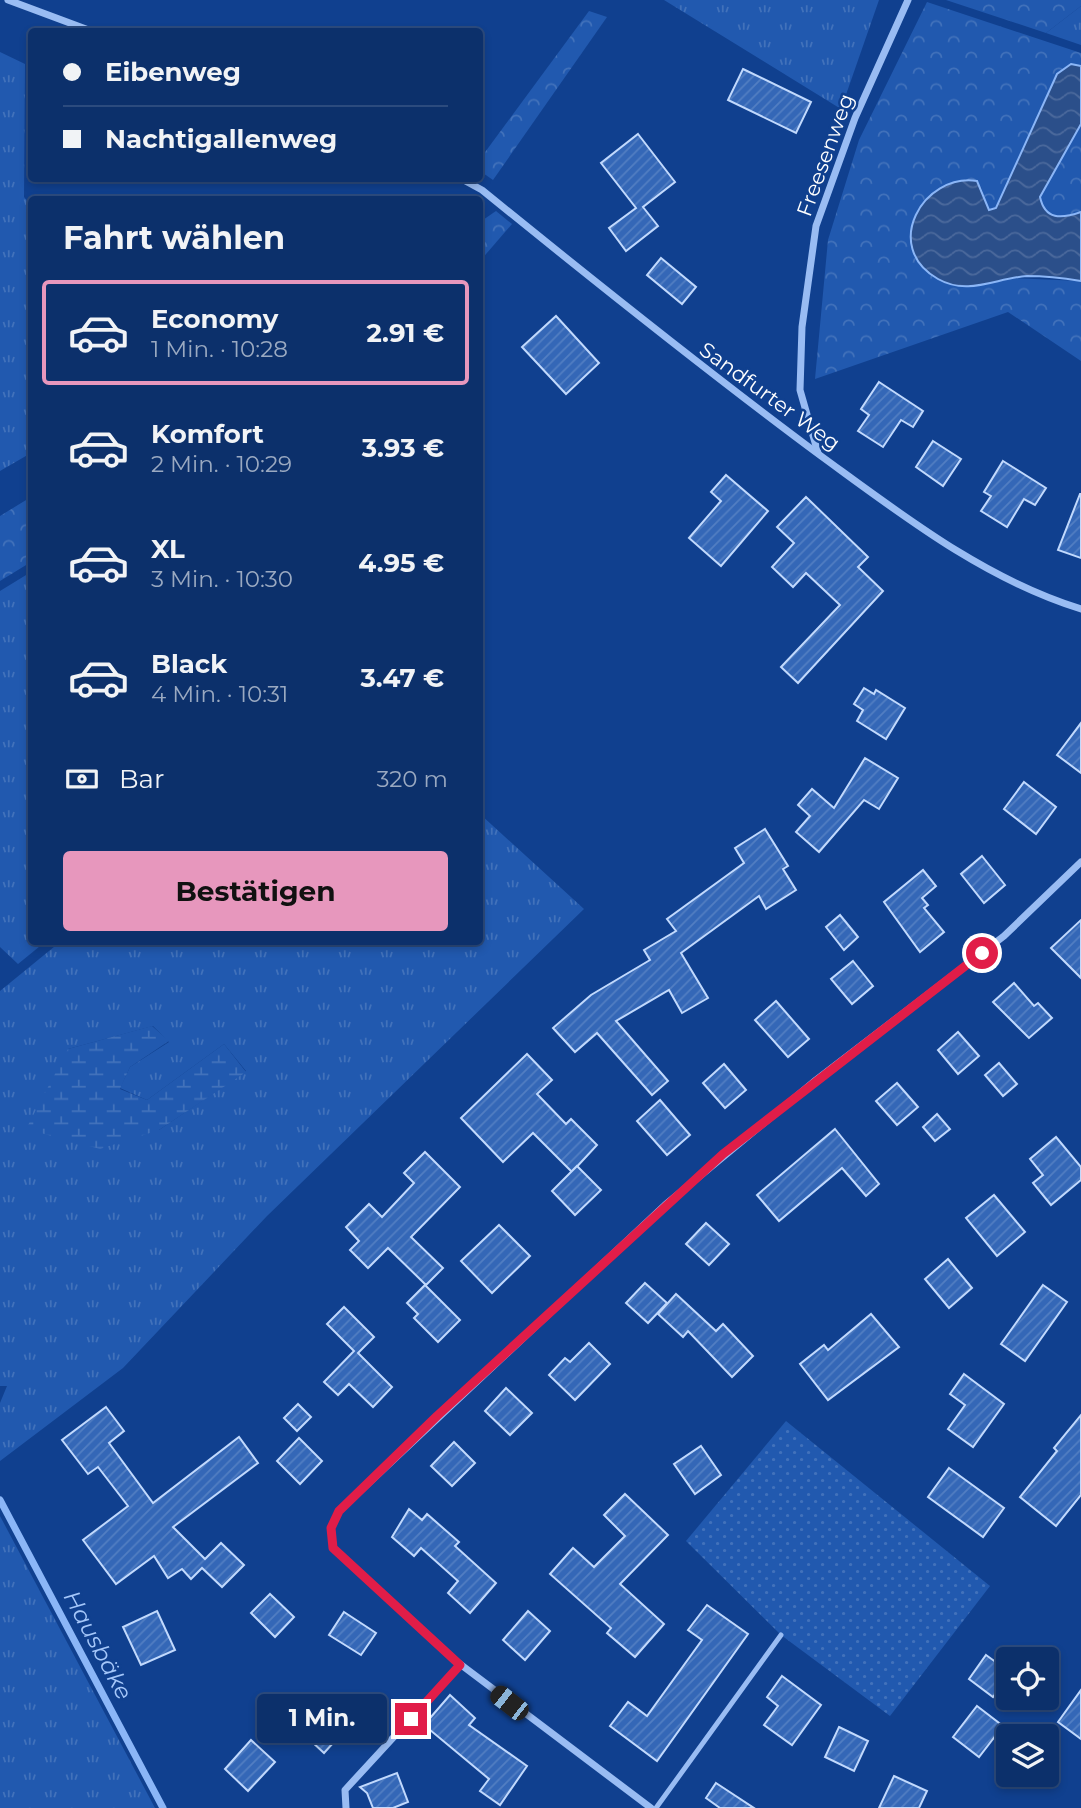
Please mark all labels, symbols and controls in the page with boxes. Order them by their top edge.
text: Eibenweg [105,56,241,88]
street label: Freesenweg [791,90,859,220]
text: Nachtigallenweg [105,123,337,155]
text: Fahrt wählen [63,218,285,257]
icon: car [67,301,130,364]
text: Economy [151,303,278,335]
text: 2.91 € [366,317,444,349]
text: 1 Min. · 10:28 [151,335,288,363]
street label: Sandfurter Weg [695,337,845,455]
icon: car [67,416,130,479]
text: Komfort [151,418,264,450]
text: 3.93 € [362,432,444,464]
text: 2 Min. · 10:29 [151,450,292,478]
icon: car [67,531,130,594]
text: XL [151,533,185,565]
text: 4.95 € [358,547,444,579]
text: 3 Min. · 10:30 [151,565,293,593]
icon: car [67,646,130,709]
text: Black [151,648,227,680]
text: 3.47 € [360,662,444,694]
text: 4 Min. · 10:31 [151,680,288,708]
icon: cash [63,760,101,798]
text: Bar [119,763,164,795]
text: 320 m [376,765,448,793]
button: Bestätigen [63,851,448,931]
route start [966,937,998,969]
water label: Hausbäke [58,1586,138,1704]
map controls [996,1647,1059,1787]
button: locate [996,1647,1059,1710]
car [486,1682,533,1724]
callout: 1 Min. [257,1694,386,1744]
route end [395,1703,427,1735]
text: 1 Min. [289,1704,355,1732]
button: layers [996,1724,1059,1787]

